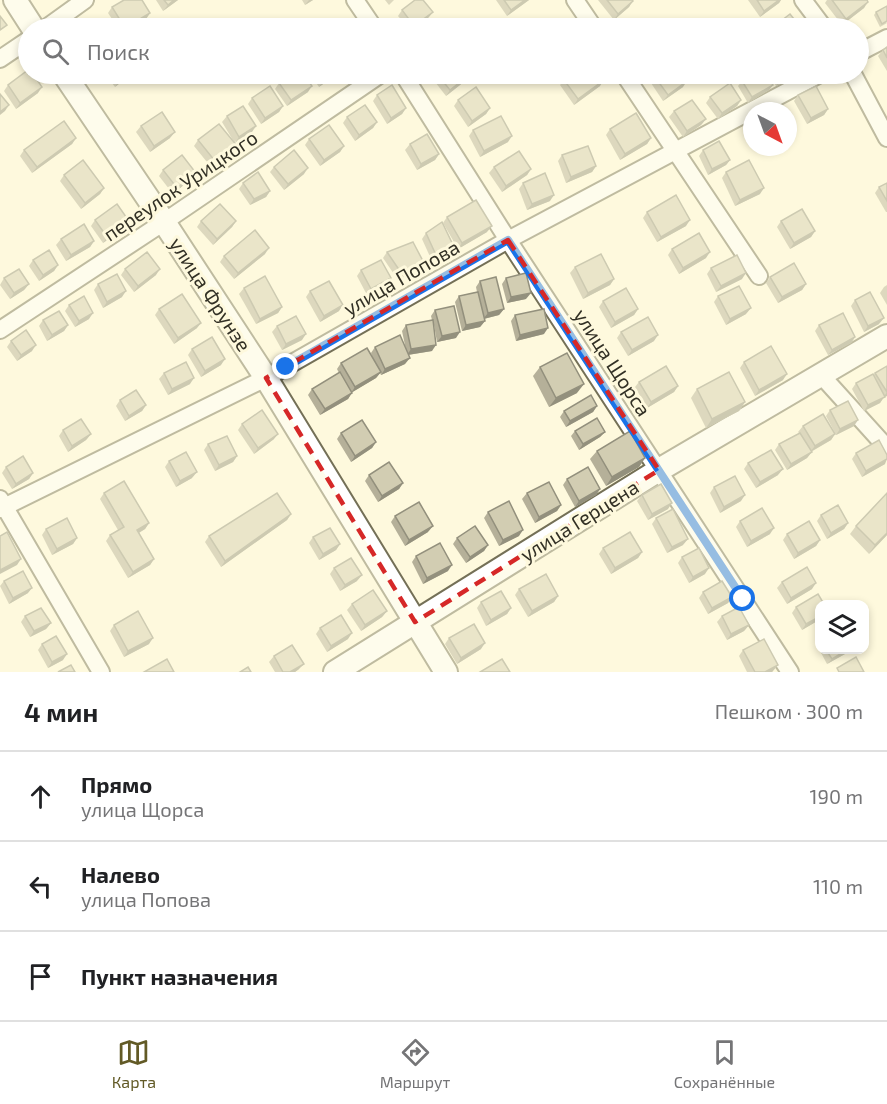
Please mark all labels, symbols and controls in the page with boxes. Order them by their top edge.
search box [18,18,869,84]
icon: search [39,35,72,68]
text: Поиск [87,38,150,64]
north arrow [743,102,797,156]
street label: переулок Урицкого [98,124,262,246]
street label: улица Фрунзе [164,232,257,356]
street label: улица Попова [339,234,464,321]
street label: улица Щорса [569,304,657,421]
route end [272,353,298,379]
street label: улица Герцена [515,474,643,567]
route start [729,585,755,611]
map controls [815,600,869,654]
button: layers [815,600,869,654]
text: 4 мин [24,696,98,727]
text: Пешком · 300 m [715,699,863,723]
text: Прямо [81,771,152,797]
icon: ahead [24,780,57,813]
text: 190 m [810,784,863,808]
text: улица Щорса [81,797,204,821]
text: Налево [81,861,160,887]
icon: left [24,870,57,903]
text: 110 m [813,874,863,898]
text: улица Попова [81,887,211,911]
icon: arrive [24,960,57,993]
text: Пункт назначения [81,963,278,989]
tab: Карта [112,1036,156,1091]
tab: Маршрут [380,1036,450,1091]
tab: Сохранённые [674,1036,775,1091]

